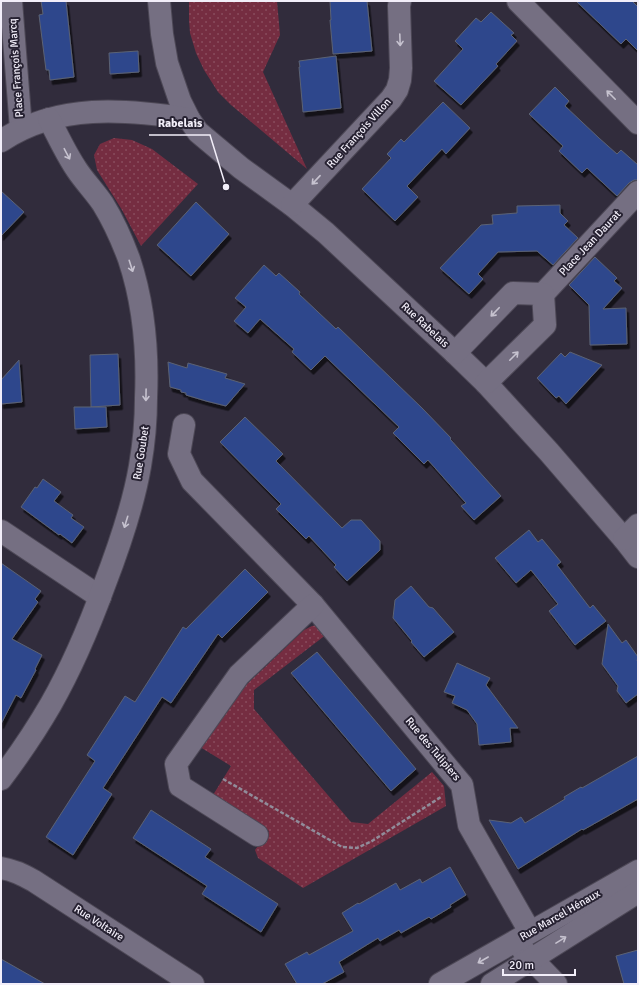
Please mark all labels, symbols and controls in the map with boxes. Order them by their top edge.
street label: Place François Marcq [6,18,26,118]
one-way arrow [396,33,404,46]
one-way arrow [606,90,616,100]
street label: Rue François Villon [324,95,394,171]
callout: Rabelais [149,111,210,135]
text: Rabelais [158,116,203,131]
one-way arrow [64,148,72,160]
one-way arrow [311,175,321,185]
street label: Place Jean Daurat [556,208,624,278]
one-way arrow [128,260,135,273]
street label: Rue Rabelais [399,300,452,350]
one-way arrow [490,307,500,317]
one-way arrow [509,351,519,361]
one-way arrow [143,388,150,401]
street label: Rue Goubet [130,425,152,481]
one-way arrow [122,516,129,529]
street label: Rue des Tulipiers [403,715,463,783]
street label: Rue Marcel Hénaux [518,887,602,943]
street label: Rue Voltaire [72,902,126,944]
one-way arrow [555,936,566,945]
scale bar [503,951,575,977]
one-way arrow [477,956,489,964]
text: 20 m [509,958,534,973]

